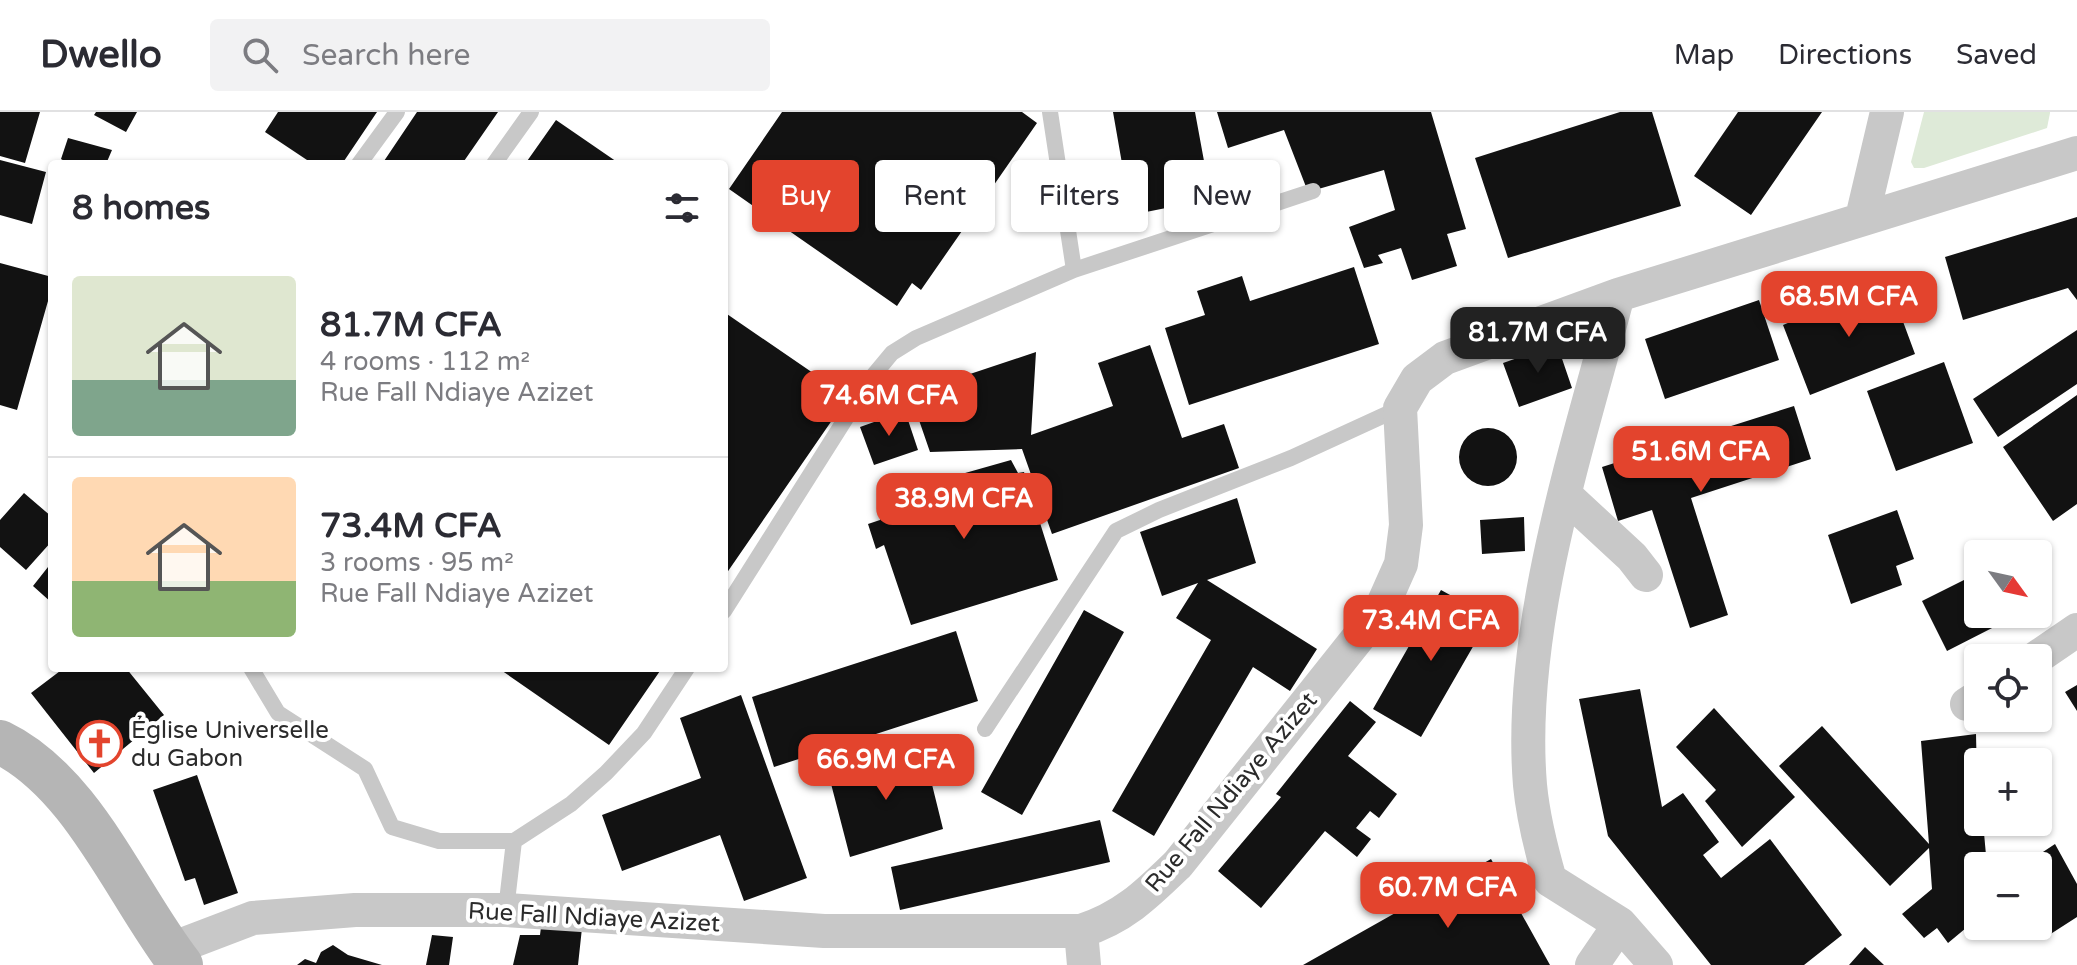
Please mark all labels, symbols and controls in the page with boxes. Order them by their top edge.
search box [210,19,770,91]
text: Dwello [40,32,162,78]
icon: search [238,33,282,77]
text: Search here [302,37,471,74]
text: Map [1674,38,1734,72]
text: Directions [1778,38,1912,72]
text: Saved [1956,38,2037,72]
chip: Buy [752,160,859,232]
chip: Rent [875,160,995,232]
chip: Filters [1011,160,1148,232]
chip: New [1164,160,1280,232]
icon: filters [660,186,704,230]
text: 8 homes [72,188,210,229]
pin: 68.5M CFA [1757,271,1941,339]
text: 68.5M CFA [1779,281,1919,312]
text: 81.7M CFA [320,305,502,346]
pin: 81.7M CFA [1446,307,1630,375]
icon: home [136,308,232,404]
text: 81.7M CFA [1468,317,1608,348]
text: 4 rooms · 112 m² [320,346,530,377]
pin: 74.6M CFA [797,370,981,438]
text: Rue Fall Ndiaye Azizet [320,377,593,408]
text: 74.6M CFA [819,380,959,411]
pin: 51.6M CFA [1609,426,1793,494]
text: 51.6M CFA [1631,436,1771,467]
pin: 38.9M CFA [872,473,1056,541]
text: 38.9M CFA [894,483,1034,514]
text: 73.4M CFA [320,506,502,547]
icon: home [136,509,232,605]
north arrow [1964,540,2052,628]
map controls [1964,540,2052,940]
text: 3 rooms · 95 m² [320,547,514,578]
text: Rue Fall Ndiaye Azizet [320,578,593,609]
pin: 73.4M CFA [1339,595,1523,663]
text: 73.4M CFA [1361,605,1501,636]
button: locate [1964,644,2052,732]
street label: Rue Fall Ndiaye Azizet [1139,686,1324,898]
place label: Église Universelle du Gabon [131,715,329,773]
church icon: Église Universelle du Gabon [76,720,124,768]
pin: 66.9M CFA [794,734,978,802]
text: 66.9M CFA [816,744,956,775]
button: + [1964,748,2052,836]
button: − [1964,852,2052,940]
pin: 60.7M CFA [1356,862,1540,930]
text: 60.7M CFA [1378,872,1518,903]
street label: Rue Fall Ndiaye Azizet [467,896,721,939]

